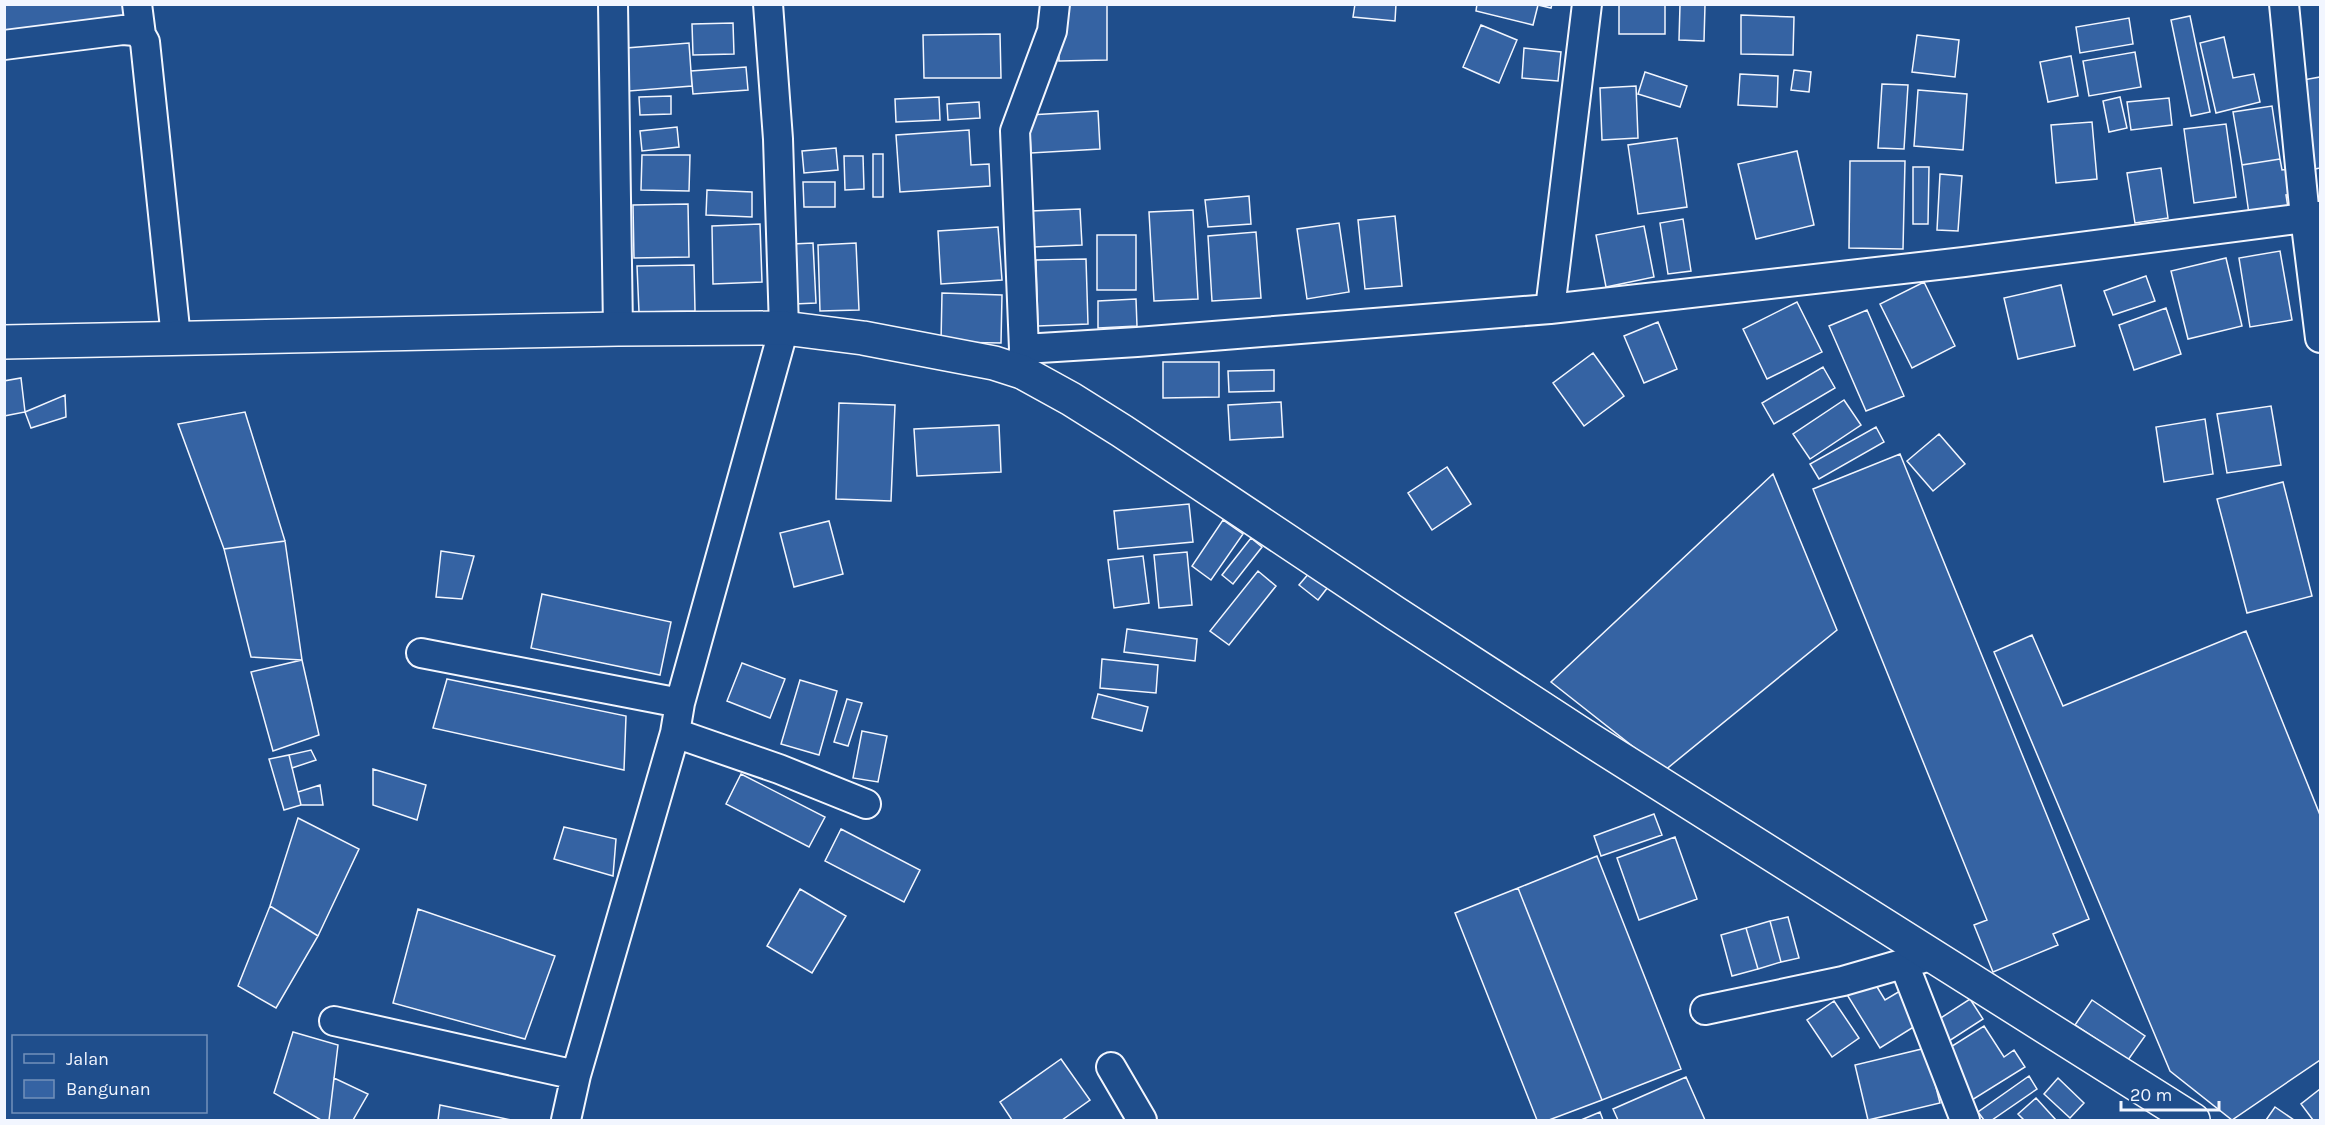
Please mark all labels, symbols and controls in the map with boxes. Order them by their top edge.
legend [12,1035,207,1113]
text: Jalan [66,1048,109,1070]
scale bar [2121,1074,2218,1112]
text: Bangunan [66,1078,151,1100]
text: 20 m [2130,1084,2172,1106]

